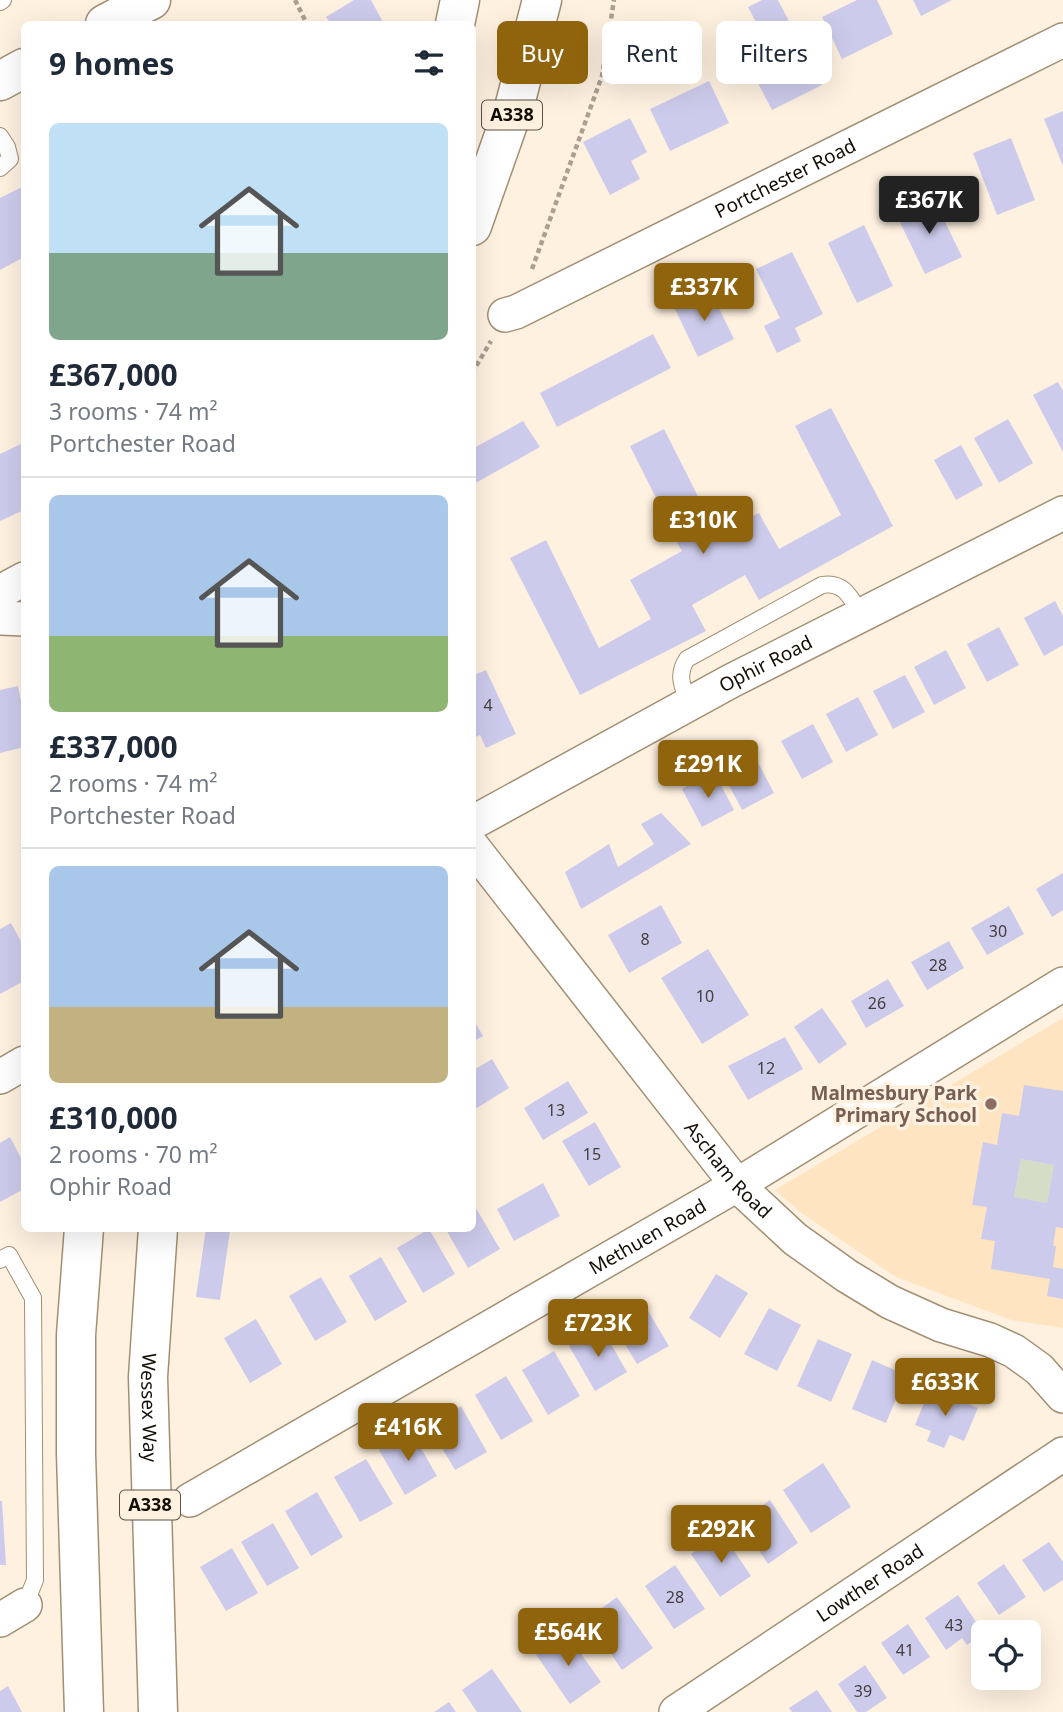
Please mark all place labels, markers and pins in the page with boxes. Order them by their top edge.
pin: £367K [880,176,978,236]
pin: £337K [655,264,753,323]
pin: £310K [654,496,752,556]
pin: £291K [659,740,757,800]
place label: Malmesbury Park Primary School [811,1080,977,1128]
marker: Malmesbury Park Primary School [983,1096,999,1112]
pin: £723K [549,1300,647,1359]
pin: £633K [896,1358,994,1418]
pin: £416K [359,1404,457,1463]
pin: £292K [672,1506,770,1565]
pin: £564K [519,1608,617,1668]

